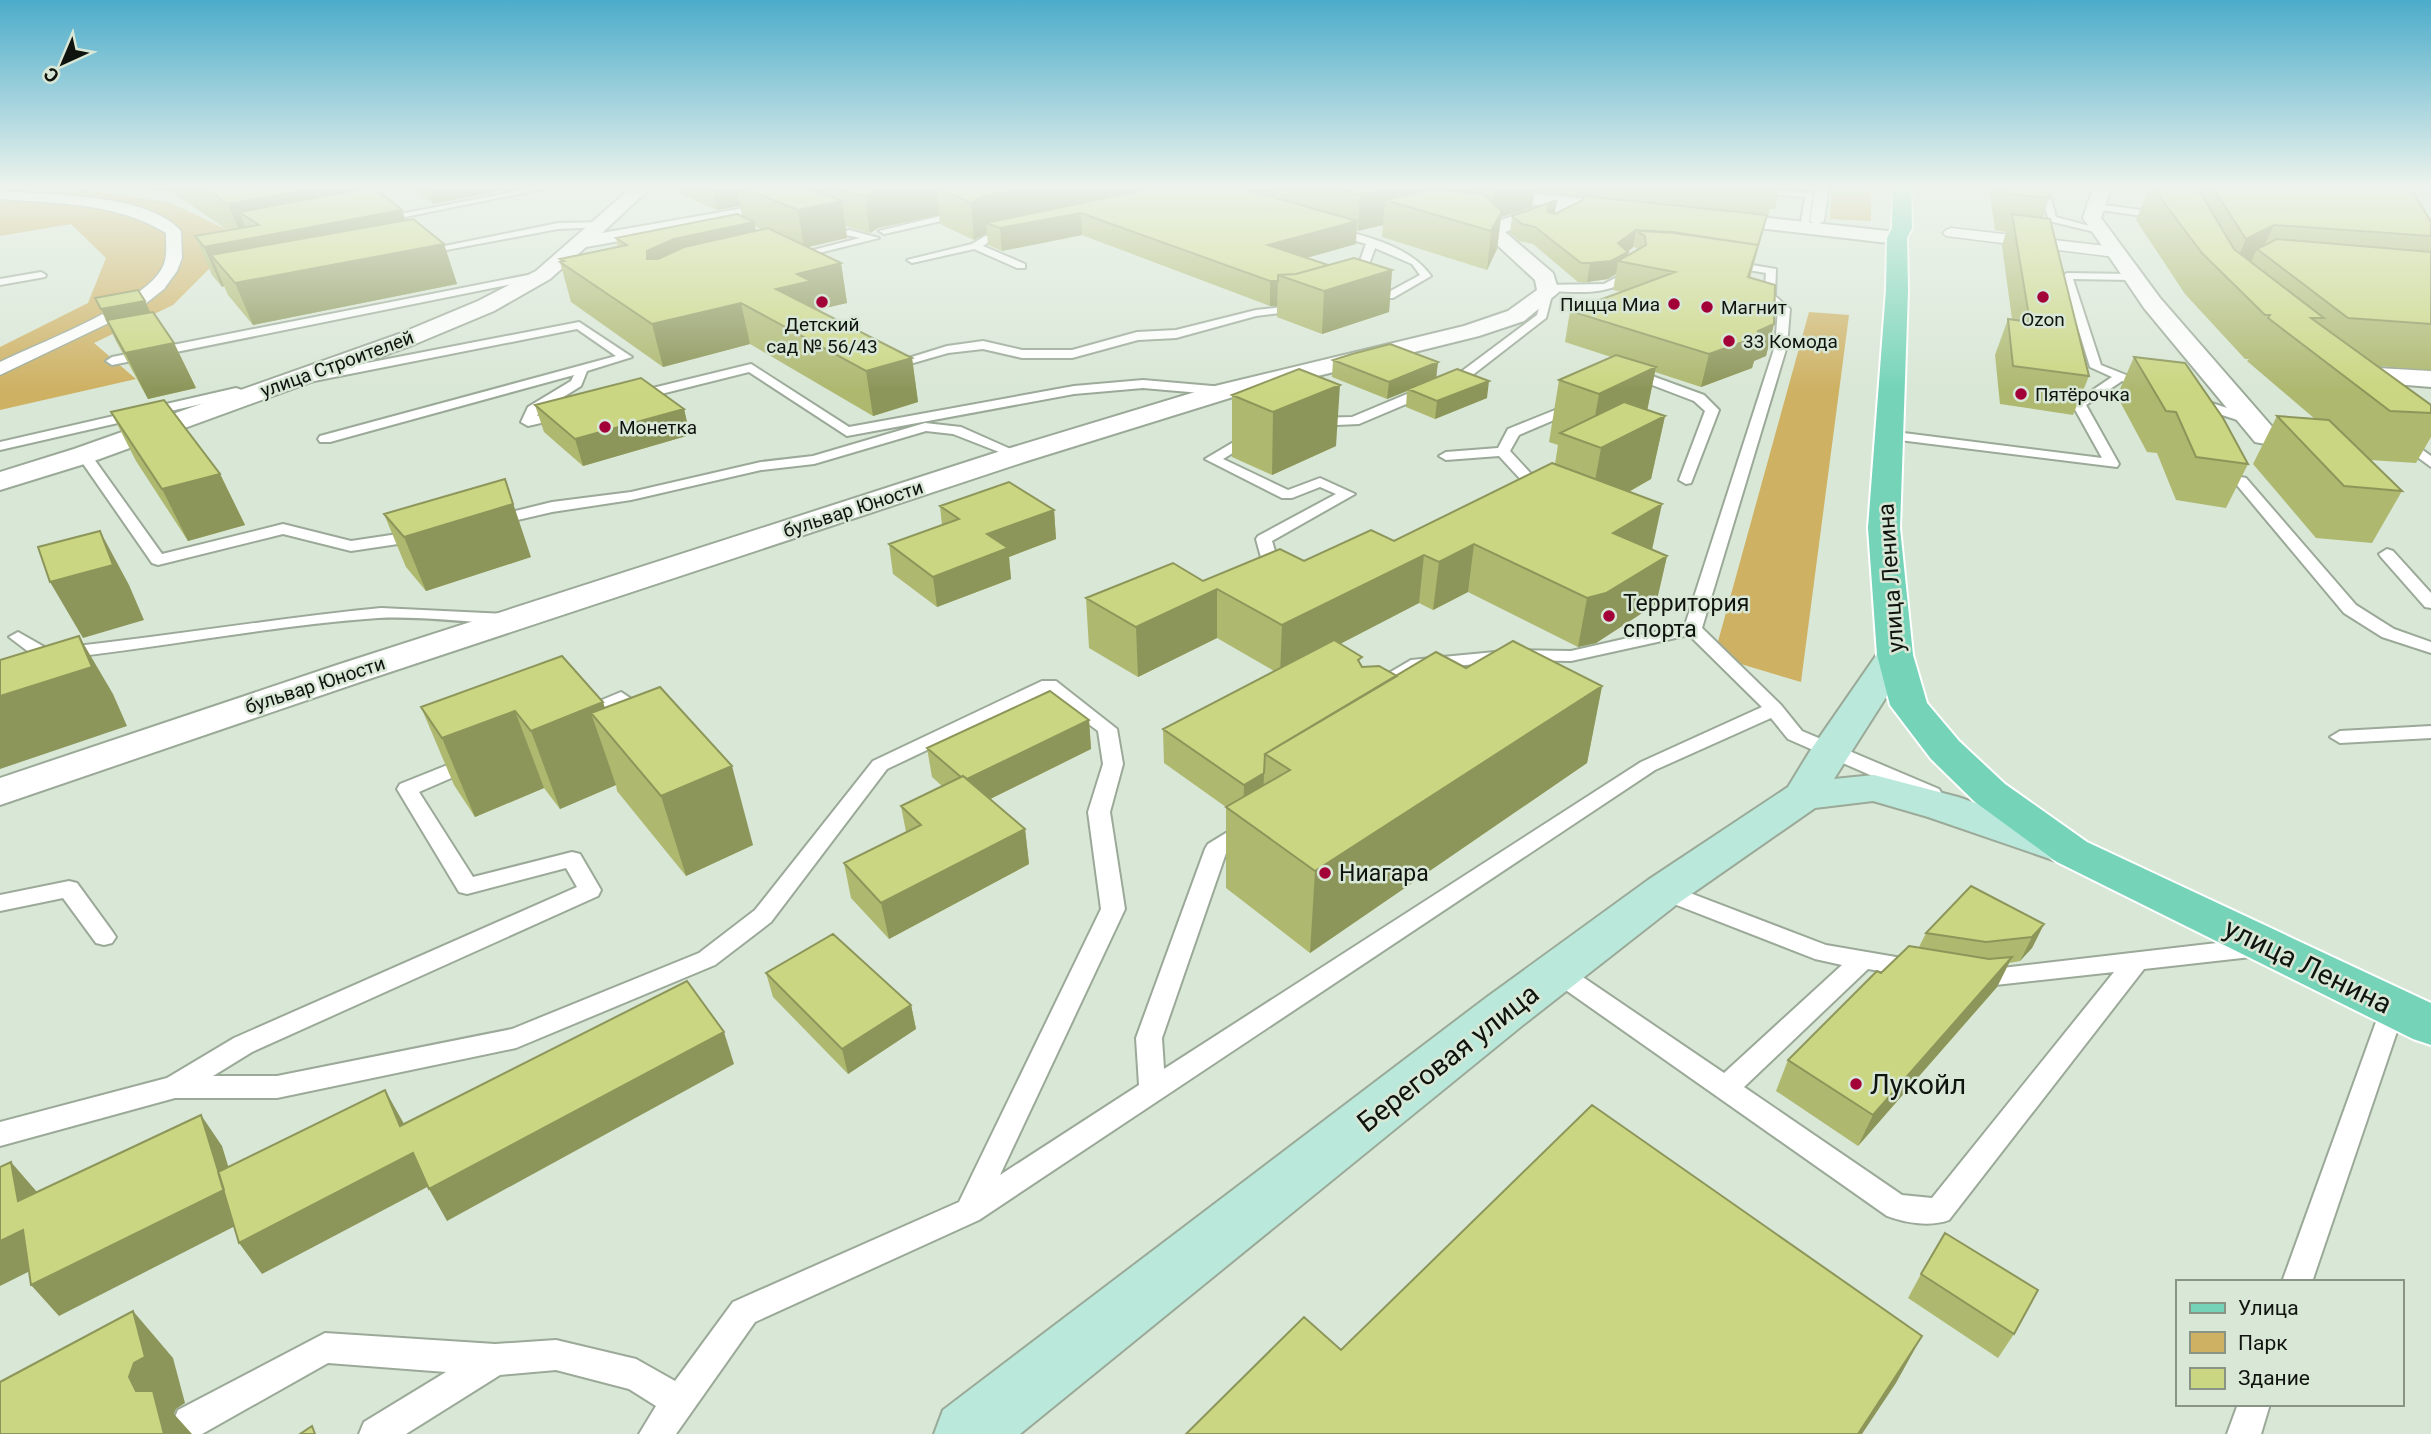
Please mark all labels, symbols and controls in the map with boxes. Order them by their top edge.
north arrow [28,28,98,98]
text: С [39,62,64,87]
marker: Ozon [2035,289,2051,305]
place label: Пицца Миа [1560,293,1660,316]
marker: Детский сад № 56/43 [814,294,830,310]
marker: Пицца Миа [1666,296,1682,312]
place label: Магнит [1721,296,1787,319]
marker: Магнит [1699,299,1715,315]
place label: Ozon [2021,308,2065,331]
place label: Детский сад № 56/43 [766,313,878,358]
street label: улица Строителей [257,326,417,402]
place label: 33 Комода [1743,330,1838,353]
marker: 33 Комода [1721,333,1737,349]
place label: Пятёрочка [2035,383,2130,406]
marker: Пятёрочка [2013,386,2029,402]
place label: Монетка [619,416,697,439]
marker: Монетка [597,419,613,435]
street label: бульвар Юности [780,476,926,542]
street label: улица Ленина [1872,502,1910,654]
place label: Территория спорта [1623,590,1749,643]
marker: Территория спорта [1601,608,1617,624]
street label: бульвар Юности [242,652,388,718]
place label: Ниагара [1339,860,1429,887]
marker: Ниагара [1317,865,1333,881]
street label: улица Ленина [2219,911,2397,1021]
street label: Береговая улица [1351,977,1545,1139]
place label: Лукойл [1870,1068,1966,1101]
marker: Лукойл [1848,1076,1864,1092]
legend [2176,1280,2403,1406]
text: Улица [2238,1296,2299,1320]
text: Парк [2238,1331,2288,1355]
text: Здание [2238,1366,2310,1390]

